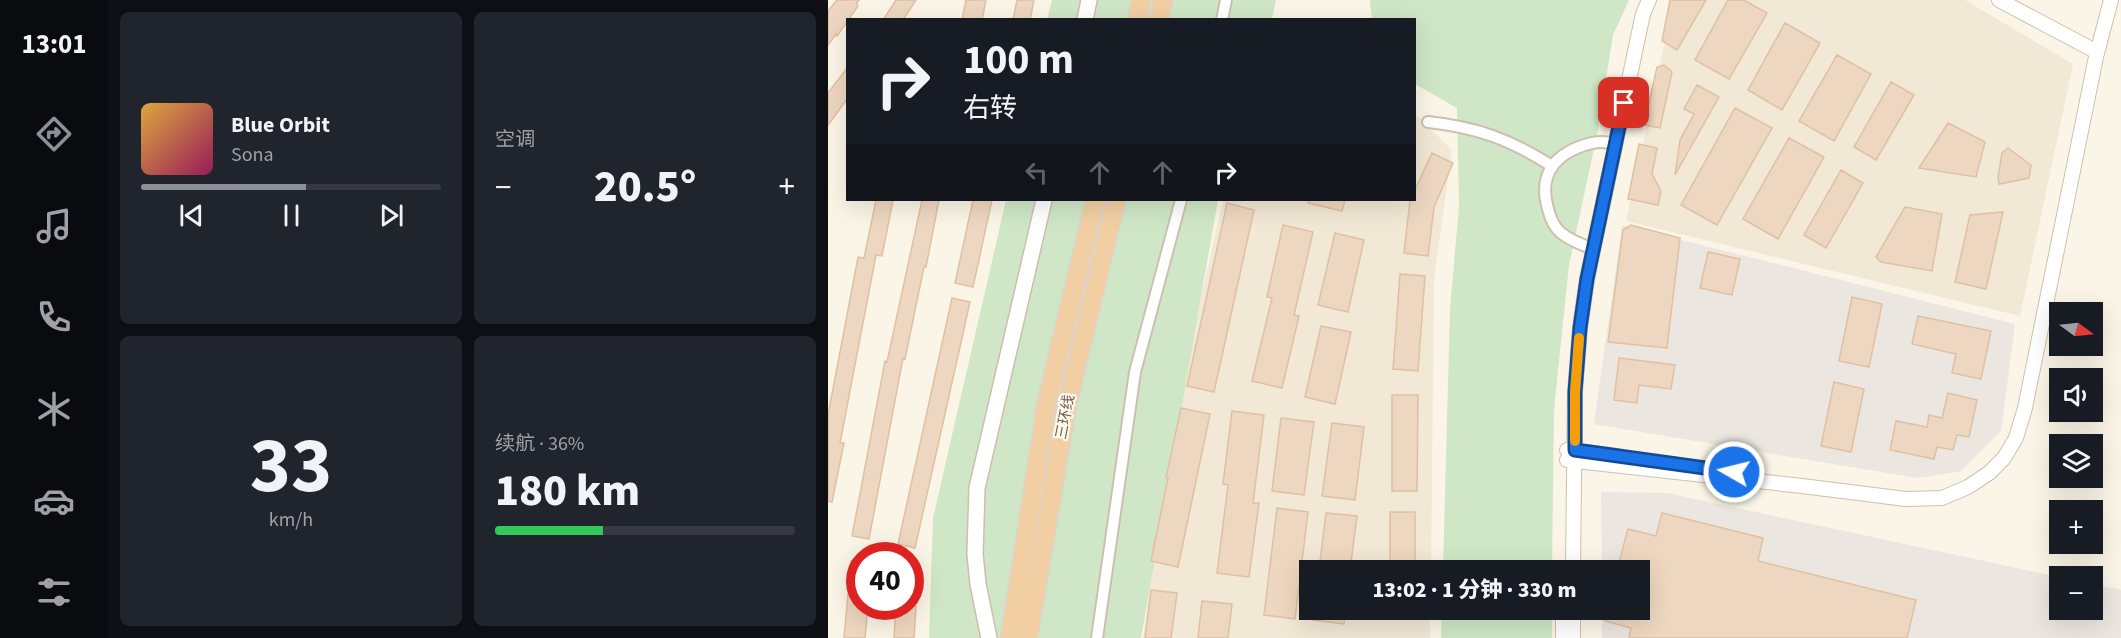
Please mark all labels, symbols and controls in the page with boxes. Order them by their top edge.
text: 13:01 [21,25,87,64]
text: 100 m [963,30,1074,90]
icon: right [864,42,942,120]
pin [1598,77,1649,128]
icon: arrive [1607,86,1640,119]
text: 右转 [963,89,1017,128]
text: Blue Orbit [231,109,330,141]
icon: directions [33,113,75,155]
text: 空调 [495,126,535,154]
text: Sona [231,141,274,169]
text: 20.5° [594,155,696,219]
icon: left [1020,156,1053,189]
icon: ahead [1083,156,1116,189]
icon: ahead [1146,156,1179,189]
icon: right [1209,156,1242,189]
text: − [495,164,511,211]
text: + [779,164,795,211]
icon: previous [175,199,208,232]
icon: pause [275,199,308,232]
icon: next [375,199,408,232]
icon: music [33,205,75,247]
icon: phone [33,296,75,338]
north arrow [2049,302,2103,356]
map controls [2049,302,2103,620]
button: sound [2049,368,2103,422]
icon: climate [33,388,75,430]
street label: 三环线 [1051,393,1080,441]
text: 33 [250,411,332,522]
text: 续航 · 36% [495,430,584,458]
button: layers [2049,434,2103,488]
position arrow [1702,440,1766,504]
text: 180 km [495,459,640,523]
icon: car [33,480,75,522]
button: + [2049,500,2103,554]
text: km/h [269,506,313,534]
speed limit sign: 40 [846,542,924,620]
button: − [2049,566,2103,620]
icon: filters [33,571,75,613]
text: 13:02 · 1 分钟 · 330 m [1373,574,1576,606]

